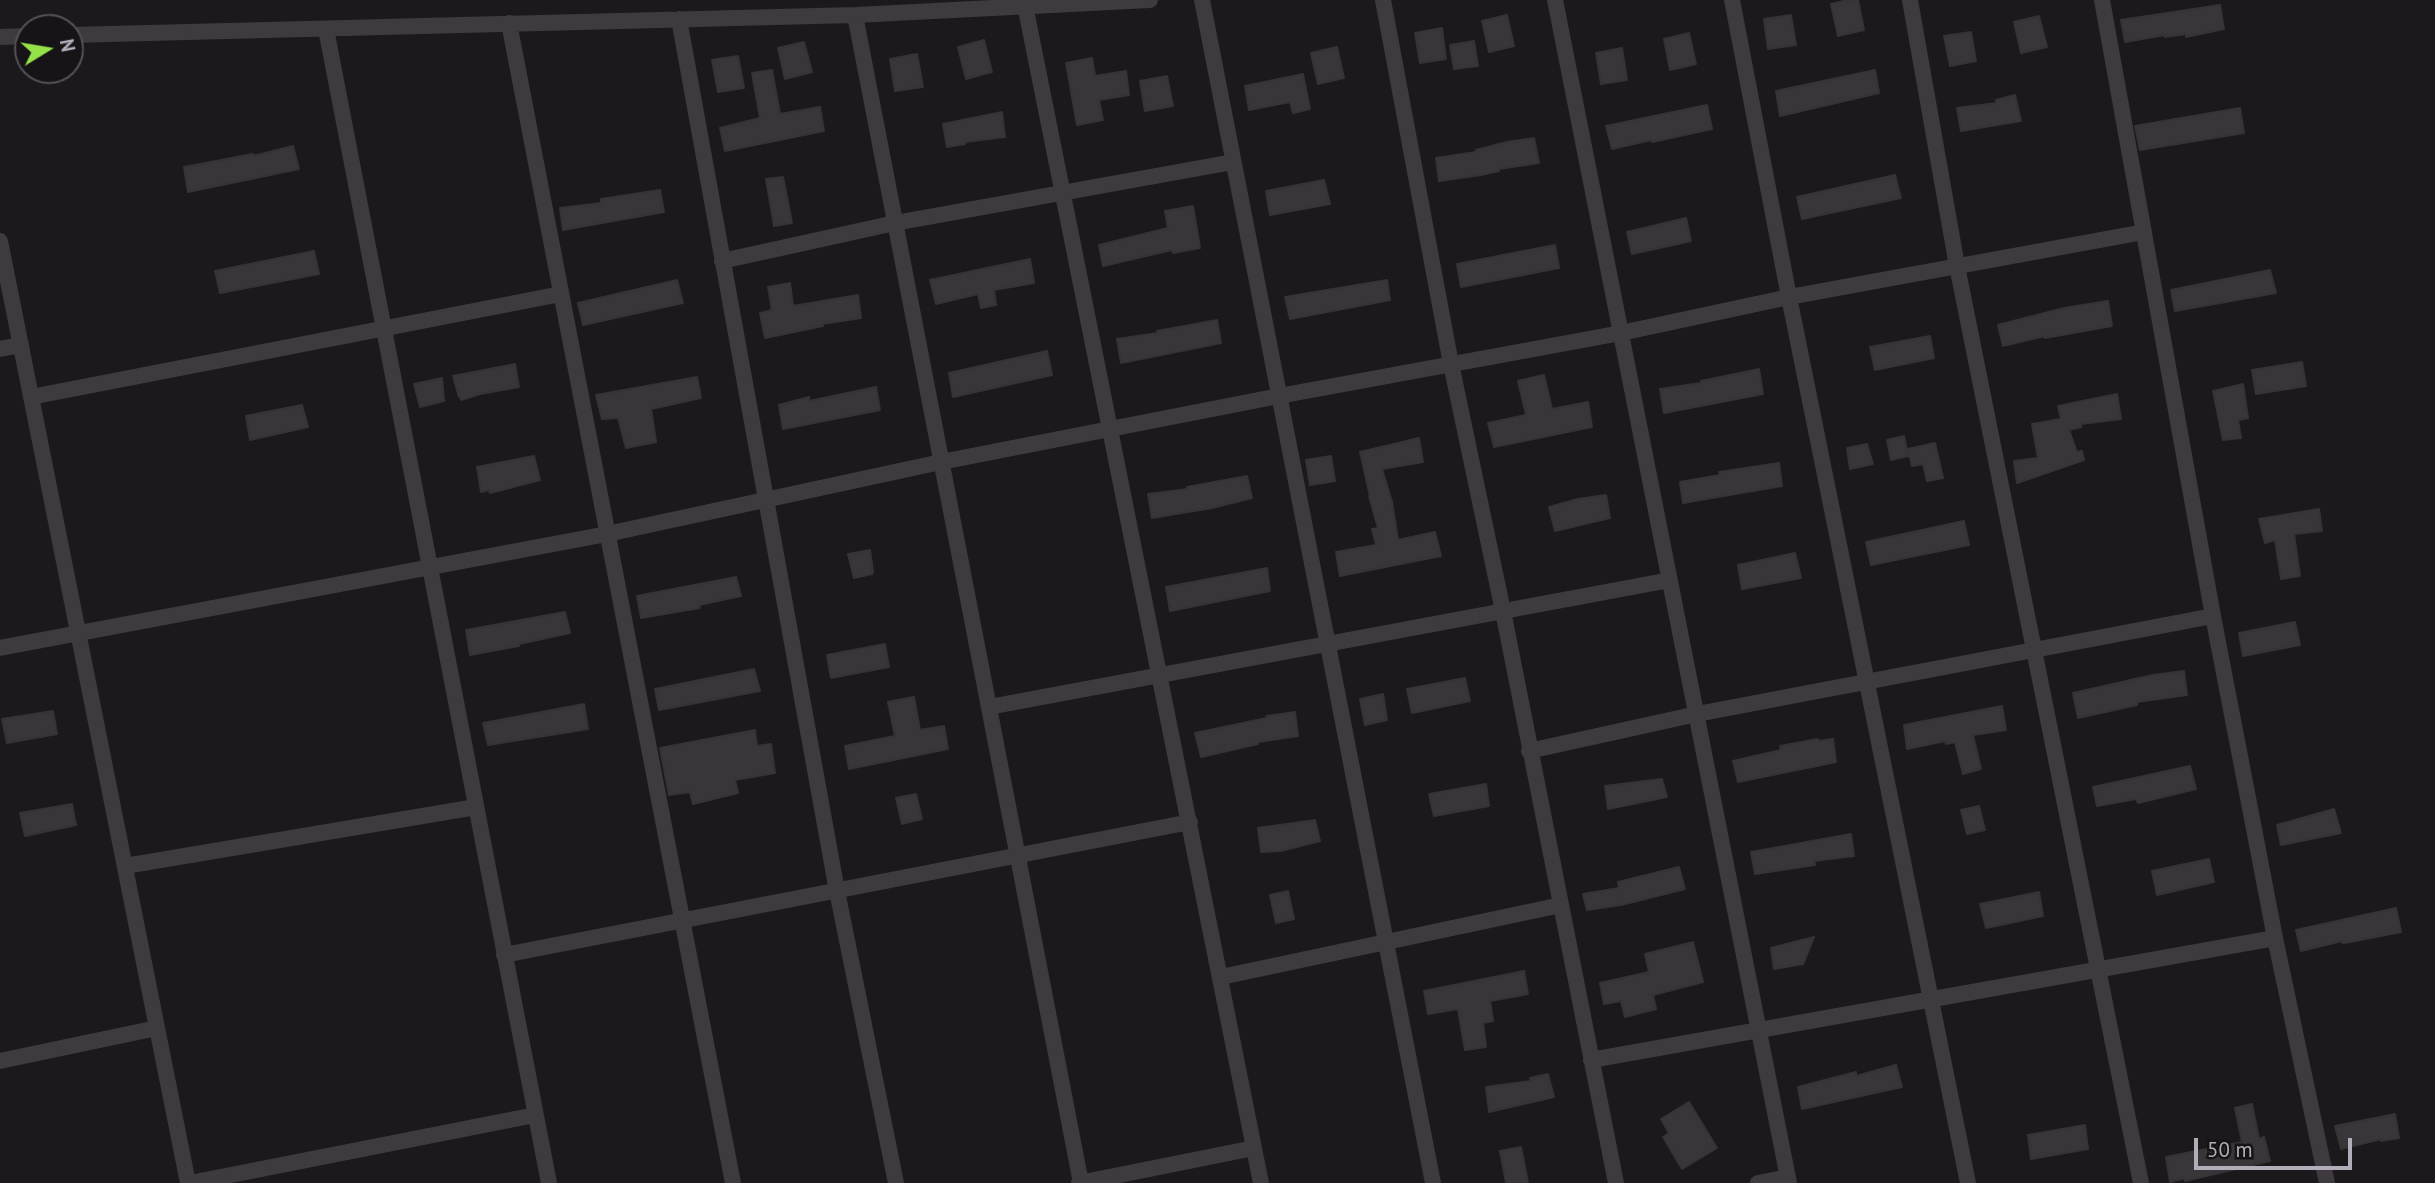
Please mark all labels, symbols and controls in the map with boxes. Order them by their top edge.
north arrow [14,14,84,84]
text: N [55,37,81,54]
scale bar [2197,1124,2354,1168]
text: 50 m [2207,1136,2253,1163]

